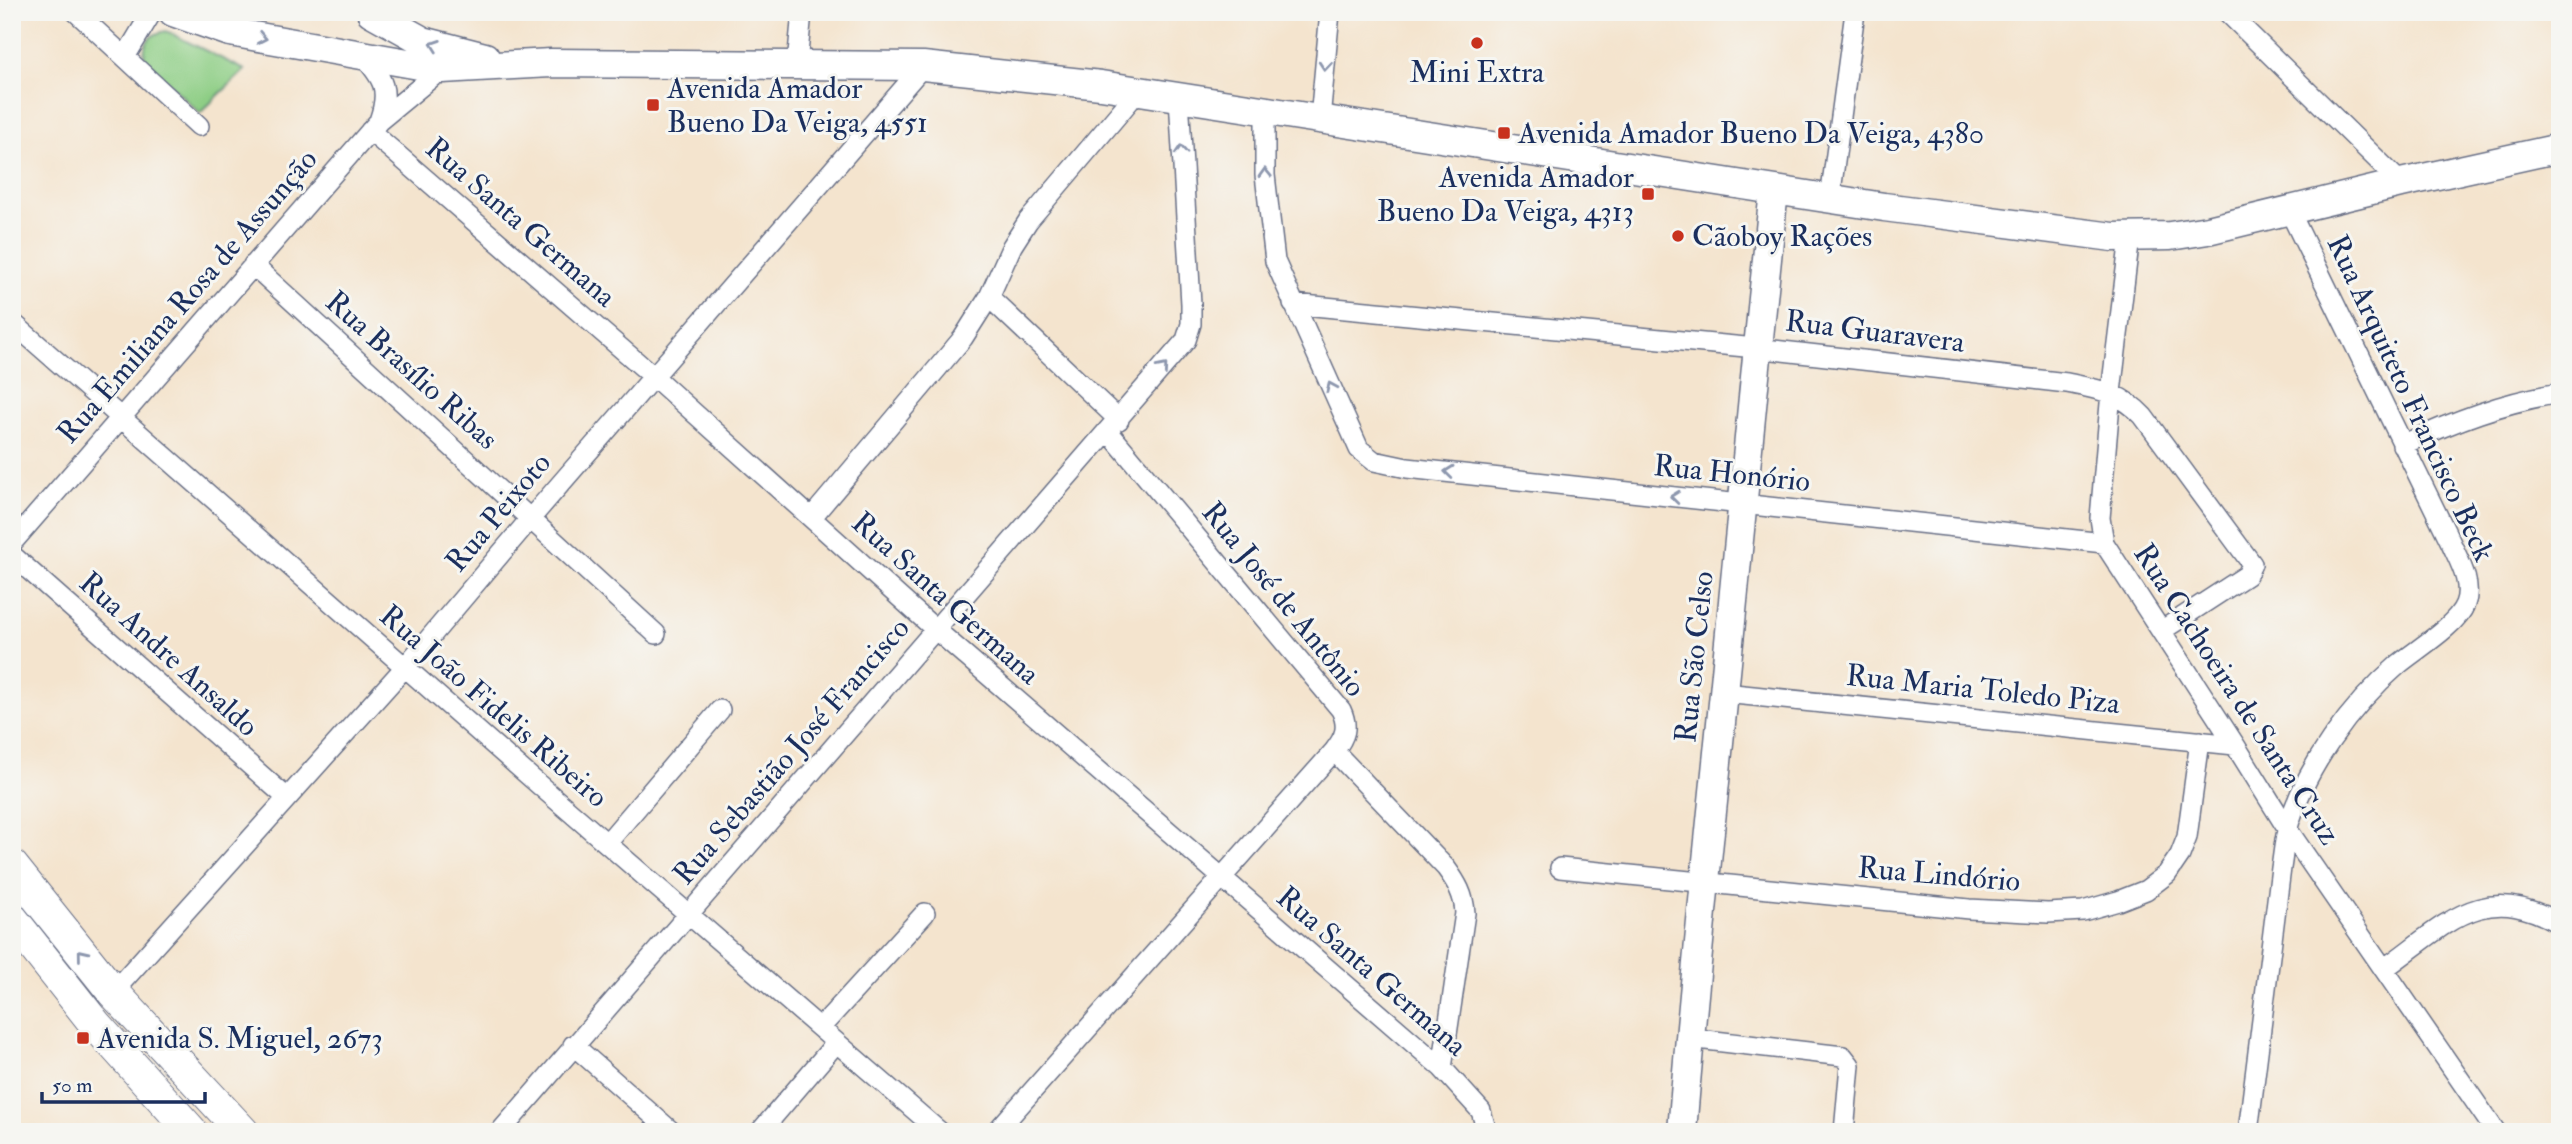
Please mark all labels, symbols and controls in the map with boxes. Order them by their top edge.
one-way arrow [256,30,268,45]
marker: Mini Extra [1469,35,1485,51]
one-way arrow [429,39,441,53]
place label: Mini Extra [1410,54,1545,91]
one-way arrow [1318,60,1333,71]
place label: Avenida Amador Bueno Da Veiga, 4551 [666,70,928,141]
marker: Avenida Amador Bueno Da Veiga, 4551 [645,97,661,113]
place label: Avenida Amador Bueno Da Veiga, 4380 [1517,115,1984,152]
marker: Avenida Amador Bueno Da Veiga, 4380 [1496,125,1512,141]
street label: Rua Santa Germana [418,130,624,316]
street label: Rua Emiliana Rosa de Assunção [49,142,325,451]
one-way arrow [1174,144,1189,155]
place label: Avenida Amador Bueno Da Veiga, 4313 [1377,159,1634,230]
one-way arrow [1258,167,1273,178]
marker: Avenida Amador Bueno Da Veiga, 4313 [1640,186,1656,202]
place label: Cãoboy Rações [1692,218,1872,255]
marker: Cãoboy Rações [1670,228,1686,244]
street label: Rua Arquiteto Francisco Beck [2319,229,2503,567]
street label: Rua Brasílio Ribas [318,283,506,458]
street label: Rua Guaravera [1783,302,1967,361]
one-way arrow [1155,363,1167,376]
one-way arrow [1325,382,1339,394]
street label: Rua Peixoto [438,445,559,579]
street label: Rua Honório [1652,447,1812,500]
one-way arrow [1443,465,1455,480]
one-way arrow [1669,490,1680,505]
street label: Rua José de Antônio [1194,494,1374,704]
street label: Rua Santa Germana [844,504,1048,693]
street label: Rua Cachoeira de Santa Cruz [2125,537,2348,852]
street label: Rua Andre Ansaldo [71,564,266,745]
street label: Rua São Celso [1667,570,1722,745]
street label: Rua João Fidelis Ribeiro [372,597,615,816]
street label: Rua Sebastião José Francisco [665,610,917,892]
street label: Rua Maria Toledo Piza [1844,657,2122,722]
street label: Rua Lindório [1856,849,2022,900]
street label: Rua Santa Germana [1269,879,1475,1065]
one-way arrow [78,949,91,962]
place label: Avenida S. Miguel, 2673 [96,1020,383,1057]
marker: Avenida S. Miguel, 2673 [75,1030,91,1046]
scale bar [42,1060,205,1104]
text: 50 m [52,1072,93,1099]

